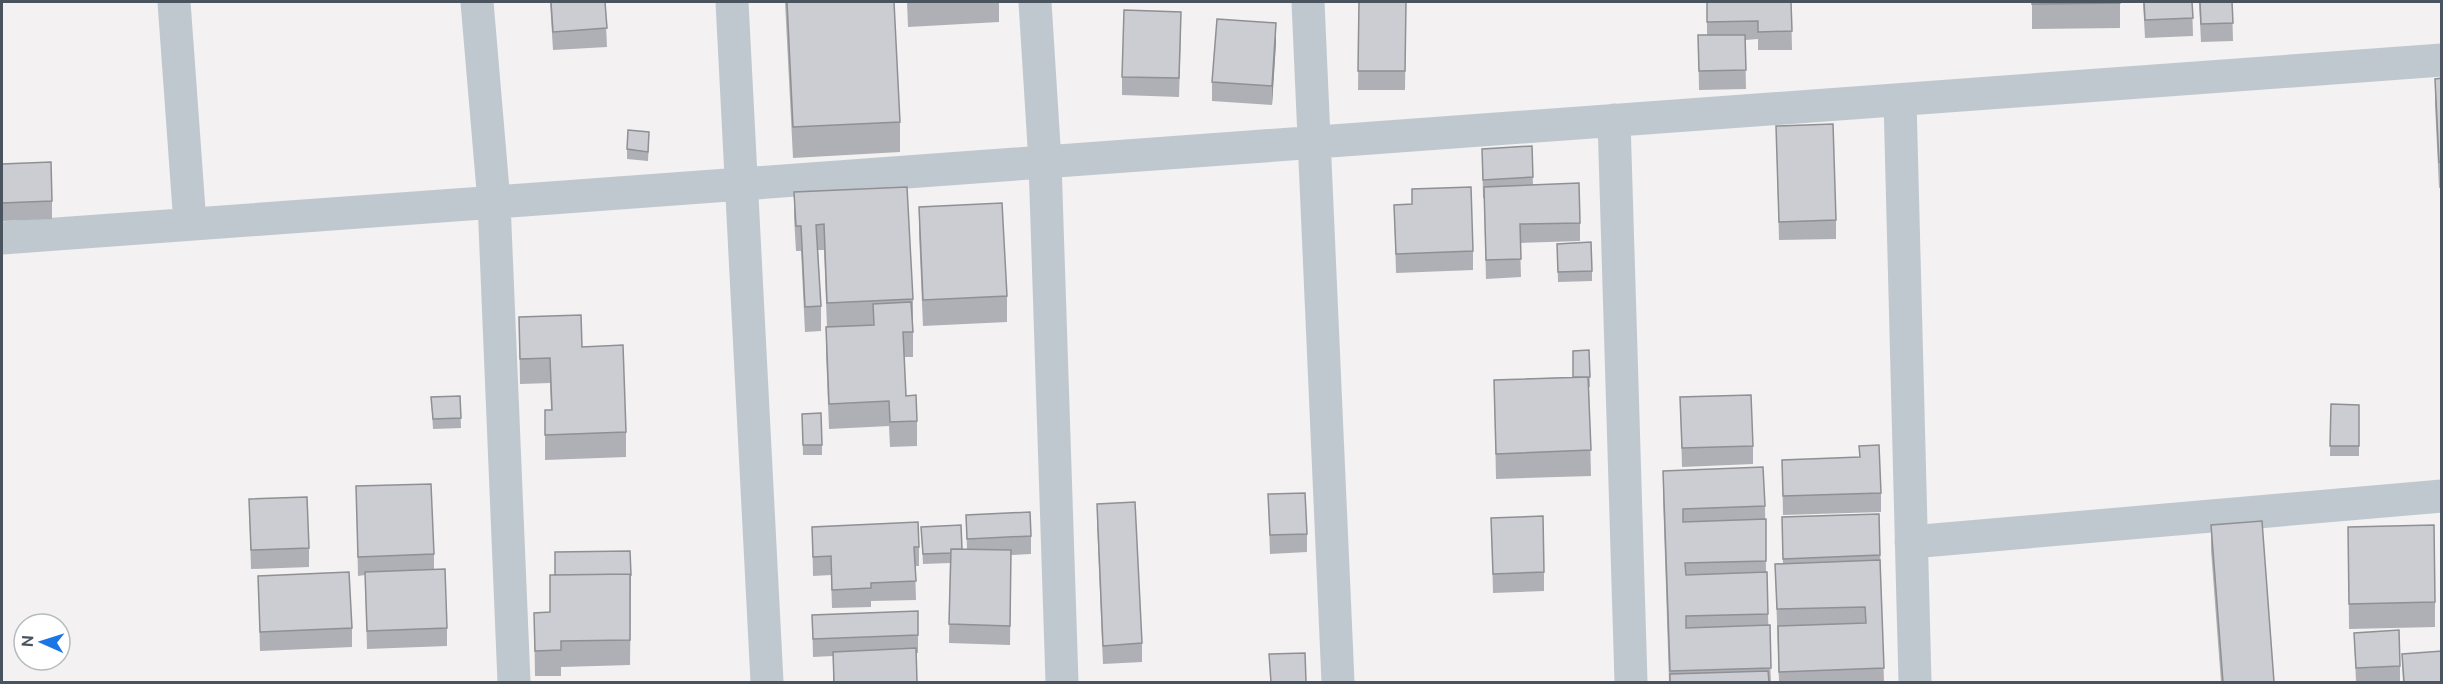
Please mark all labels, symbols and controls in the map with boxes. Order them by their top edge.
north arrow [12,612,72,672]
text: N [17,635,38,648]

